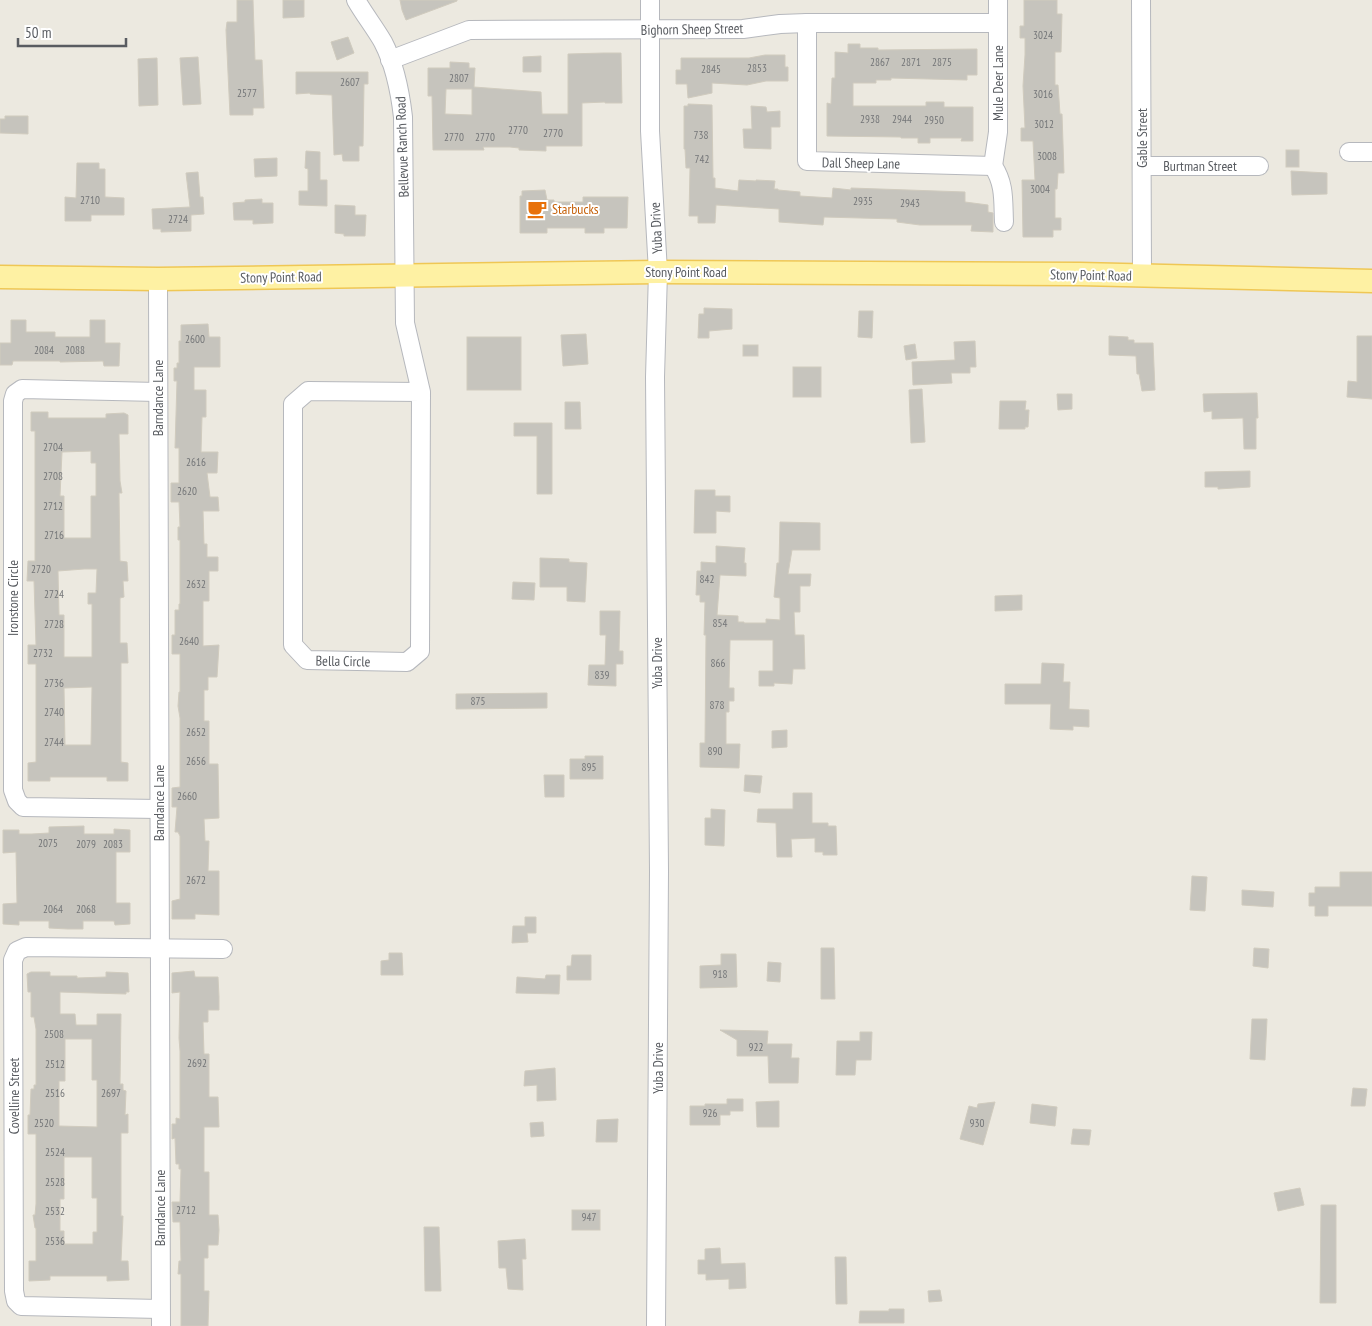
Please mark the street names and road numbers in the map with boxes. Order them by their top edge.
street label: Bighorn Sheep Street [641,19,744,39]
street label: Mule Deer Lane [989,45,1007,121]
street label: Bellevue Ranch Road [391,96,413,198]
street label: Gable Street [1133,108,1151,168]
street label: Dall Sheep Lane [822,153,900,173]
street label: Burtman Street [1163,157,1237,175]
street label: Yuba Drive [646,201,666,254]
street label: Stony Point Road [645,263,727,281]
street label: Stony Point Road [1050,265,1132,285]
street label: Stony Point Road [240,267,322,287]
street label: Barndance Lane [149,359,167,436]
street label: Ironstone Circle [4,560,22,636]
street label: Yuba Drive [648,637,666,689]
street label: Bella Circle [315,652,371,670]
street label: Barndance Lane [150,764,168,841]
street label: Yuba Drive [649,1042,667,1094]
street label: Covelline Street [5,1058,23,1134]
street label: Barndance Lane [151,1169,169,1246]

